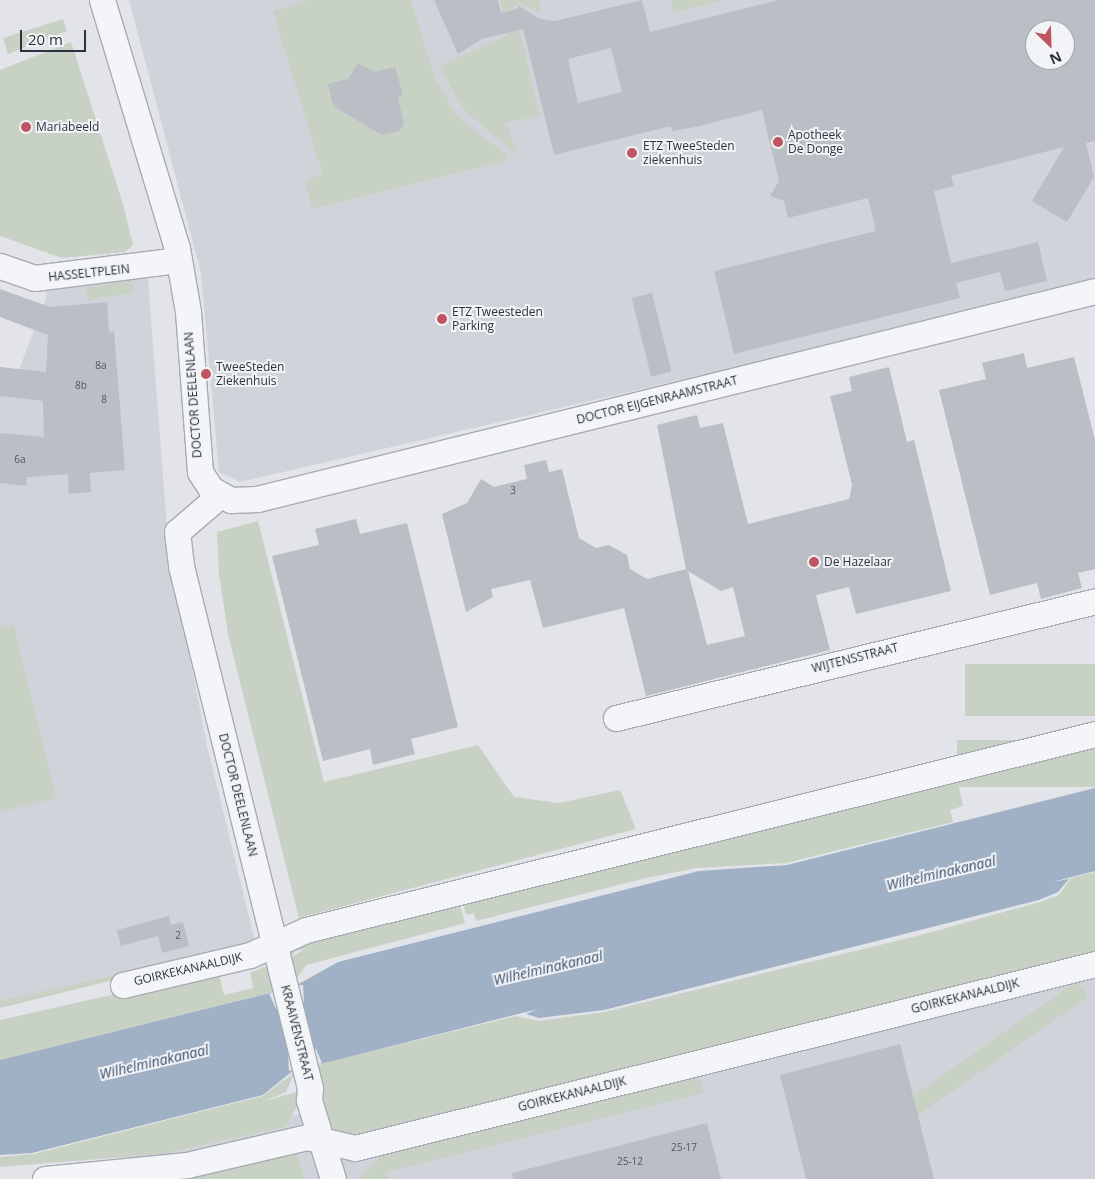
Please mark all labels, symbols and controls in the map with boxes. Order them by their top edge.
scale bar [22,20,89,52]
north arrow [1025,20,1075,70]
text: 20 m [28,29,63,49]
text: N [1047,47,1065,69]
place label: Mariabeeld [36,120,99,134]
marker: Mariabeeld [20,121,32,133]
place label: Apotheek De Donge [788,128,843,156]
marker: Apotheek De Donge [772,136,784,148]
place label: ETZ TweeSteden ziekenhuis [643,139,735,167]
marker: ETZ TweeSteden ziekenhuis [625,146,639,160]
street label: HASSELTPLEIN [48,262,130,284]
place label: ETZ Tweesteden Parking [452,305,543,333]
marker: ETZ Tweesteden Parking [436,313,448,325]
street label: DOCTOR DEELENLAAN [181,331,205,459]
house number: 8a [95,360,107,372]
place label: TweeSteden Ziekenhuis [216,360,284,388]
marker: TweeSteden Ziekenhuis [200,368,212,380]
street label: DOCTOR EIJGENRAAMSTRAAT [575,373,739,427]
house number: 8b [75,380,87,392]
house number: 8 [101,394,107,406]
house number: 6a [14,454,26,466]
house number: 3 [510,485,516,497]
place label: De Hazelaar [824,555,892,569]
marker: De Hazelaar [808,556,820,568]
street label: WIJTENSSTRAAT [810,640,900,676]
street label: DOCTOR DEELENLAAN [216,732,260,858]
water label: Wilhelminakanaal [885,852,997,894]
house number: 2 [175,930,181,942]
water label: Wilhelminakanaal [492,947,604,989]
street label: GOIRKEKANAALDIJK [132,950,244,988]
street label: GOIRKEKANAALDIJK [909,976,1021,1016]
street label: KRAAIVENSTRAAT [278,983,316,1083]
water label: Wilhelminakanaal [98,1041,210,1083]
street label: GOIRKEKANAALDIJK [516,1074,628,1114]
house number: 25-17 [671,1142,697,1154]
house number: 25-12 [617,1156,643,1168]

